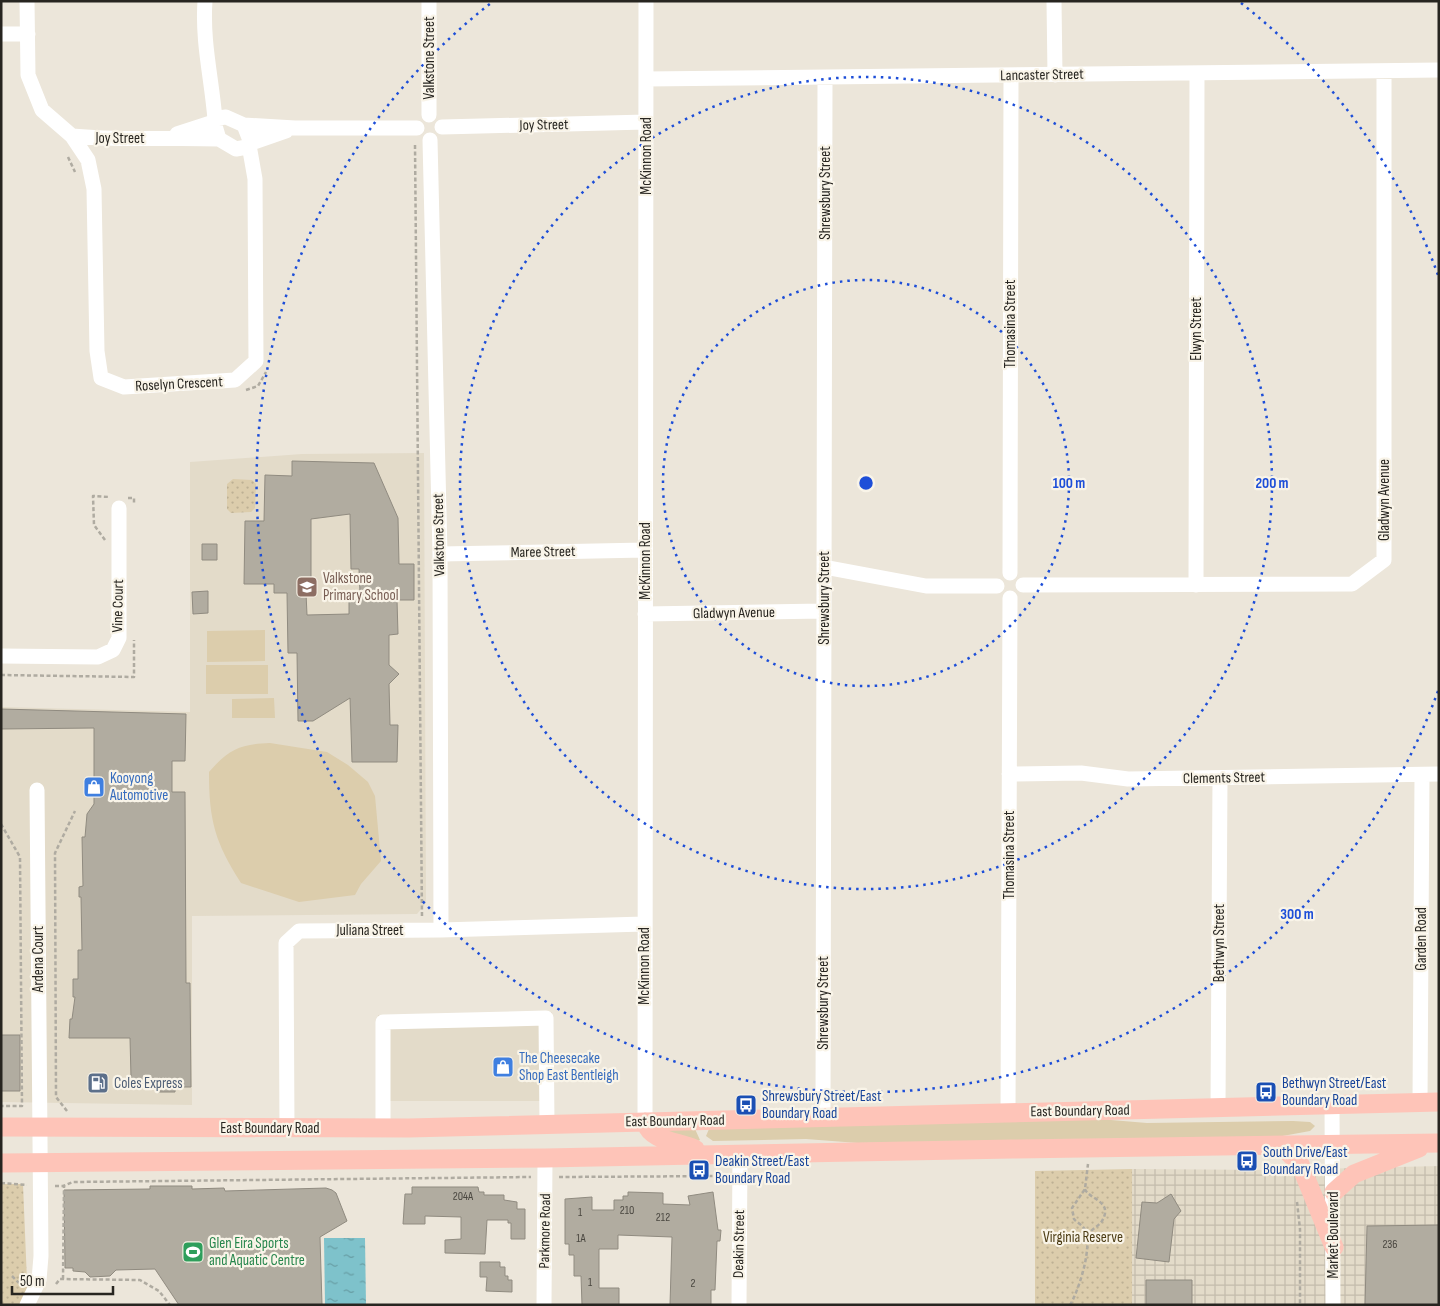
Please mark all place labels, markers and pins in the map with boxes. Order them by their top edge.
centre of rings [857,474,875,492]
place label: Valkstone Primary School [323,569,399,605]
school or university icon: Valkstone Primary School [295,575,319,599]
place label: Kooyong Automotive [109,769,168,805]
shop icon: Kooyong Automotive [82,775,106,799]
place label: The Cheesecake Shop East Bentleigh [519,1049,619,1085]
shop icon: The Cheesecake Shop East Bentleigh [491,1055,515,1079]
fuel station icon: Coles Express [86,1071,110,1095]
place label: Coles Express [114,1074,183,1093]
place label: Bethwyn Street/East Boundary Road [1282,1074,1387,1110]
bus stop icon: Bethwyn Street/East Boundary Road [1254,1080,1278,1104]
place label: Shrewsbury Street/East Boundary Road [762,1087,882,1123]
bus stop icon: Shrewsbury Street/East Boundary Road [734,1093,758,1117]
place label: South Drive/East Boundary Road [1263,1143,1348,1179]
bus stop icon: South Drive/East Boundary Road [1235,1149,1259,1173]
place label: Deakin Street/East Boundary Road [715,1152,810,1188]
bus stop icon: Deakin Street/East Boundary Road [687,1158,711,1182]
place label: Glen Eira Sports and Aquatic Centre [209,1234,305,1270]
sports icon: Glen Eira Sports and Aquatic Centre [181,1240,205,1264]

